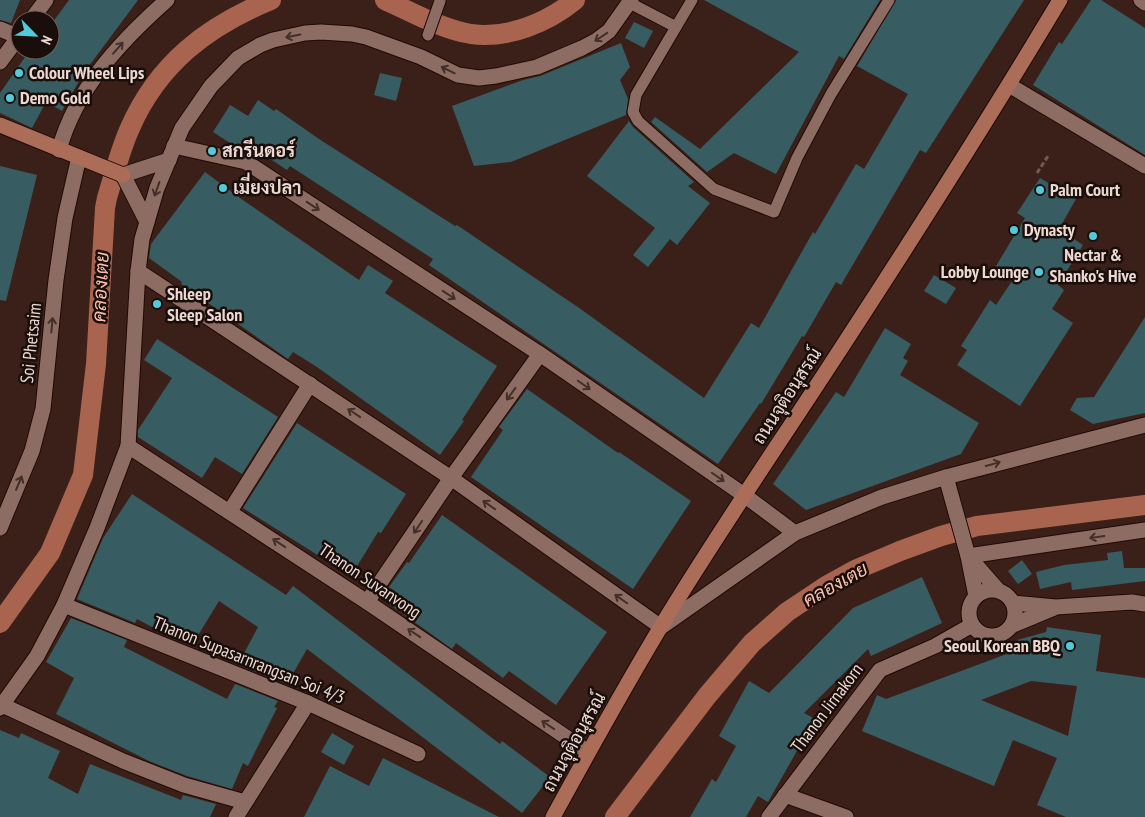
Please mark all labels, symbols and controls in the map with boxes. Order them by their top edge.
north arrow [10,10,60,60]
one-way arrow [285,31,301,41]
one-way arrow [594,32,608,42]
text: N [37,33,57,47]
one-way arrow [112,41,123,54]
place label: Colour Wheel Lips [29,61,144,84]
one-way arrow [441,65,456,75]
marker: Colour Wheel Lips [13,67,25,79]
place label: Demo Gold [20,86,90,109]
marker: Demo Gold [4,92,16,104]
place label: สกรีนดอร์ [222,138,296,162]
marker: สกรีนดอร์ [206,145,218,157]
place label: เมี่ยงปลา [233,172,301,199]
place label: Palm Court [1050,178,1121,201]
one-way arrow [152,180,162,196]
marker: เมี่ยงปลา [217,182,229,194]
marker: Palm Court [1034,184,1046,196]
one-way arrow [306,201,320,211]
place label: Dynasty [1024,218,1075,241]
marker: Dynasty [1008,224,1020,236]
marker: Nectar & Shanko's Hive [1087,230,1099,242]
place label: Nectar & Shanko's Hive [1050,243,1137,287]
water label: คลองเตย [86,251,114,323]
place label: Lobby Lounge [941,260,1029,283]
marker: Lobby Lounge [1033,266,1045,278]
place label: Shleep Sleep Salon [167,282,242,326]
one-way arrow [442,290,456,300]
marker: Shleep Sleep Salon [151,298,163,310]
street label: Soi Phetsaim [15,302,46,384]
one-way arrow [47,317,57,333]
street label: ถนนจุติอนุสรณ์ [746,343,827,449]
one-way arrow [577,380,591,390]
one-way arrow [506,387,516,401]
one-way arrow [347,408,361,419]
one-way arrow [985,459,1001,469]
one-way arrow [711,472,725,482]
one-way arrow [14,476,24,491]
one-way arrow [482,500,496,510]
one-way arrow [413,520,423,534]
one-way arrow [1089,533,1105,543]
one-way arrow [272,538,286,548]
street label: Thanon Suvanvong [315,538,426,623]
water label: คลองเตย [798,556,872,612]
one-way arrow [614,594,628,604]
street label: Thanon Supasarnrangsan Soi 4/3 [150,611,348,709]
one-way arrow [407,628,421,638]
place label: Seoul Korean BBQ [944,634,1061,657]
marker: Seoul Korean BBQ [1064,640,1076,652]
street label: Thanon Jirnakorn [785,658,868,757]
street label: ถนนจุติอนุสรณ์ [536,687,611,796]
one-way arrow [541,720,555,730]

